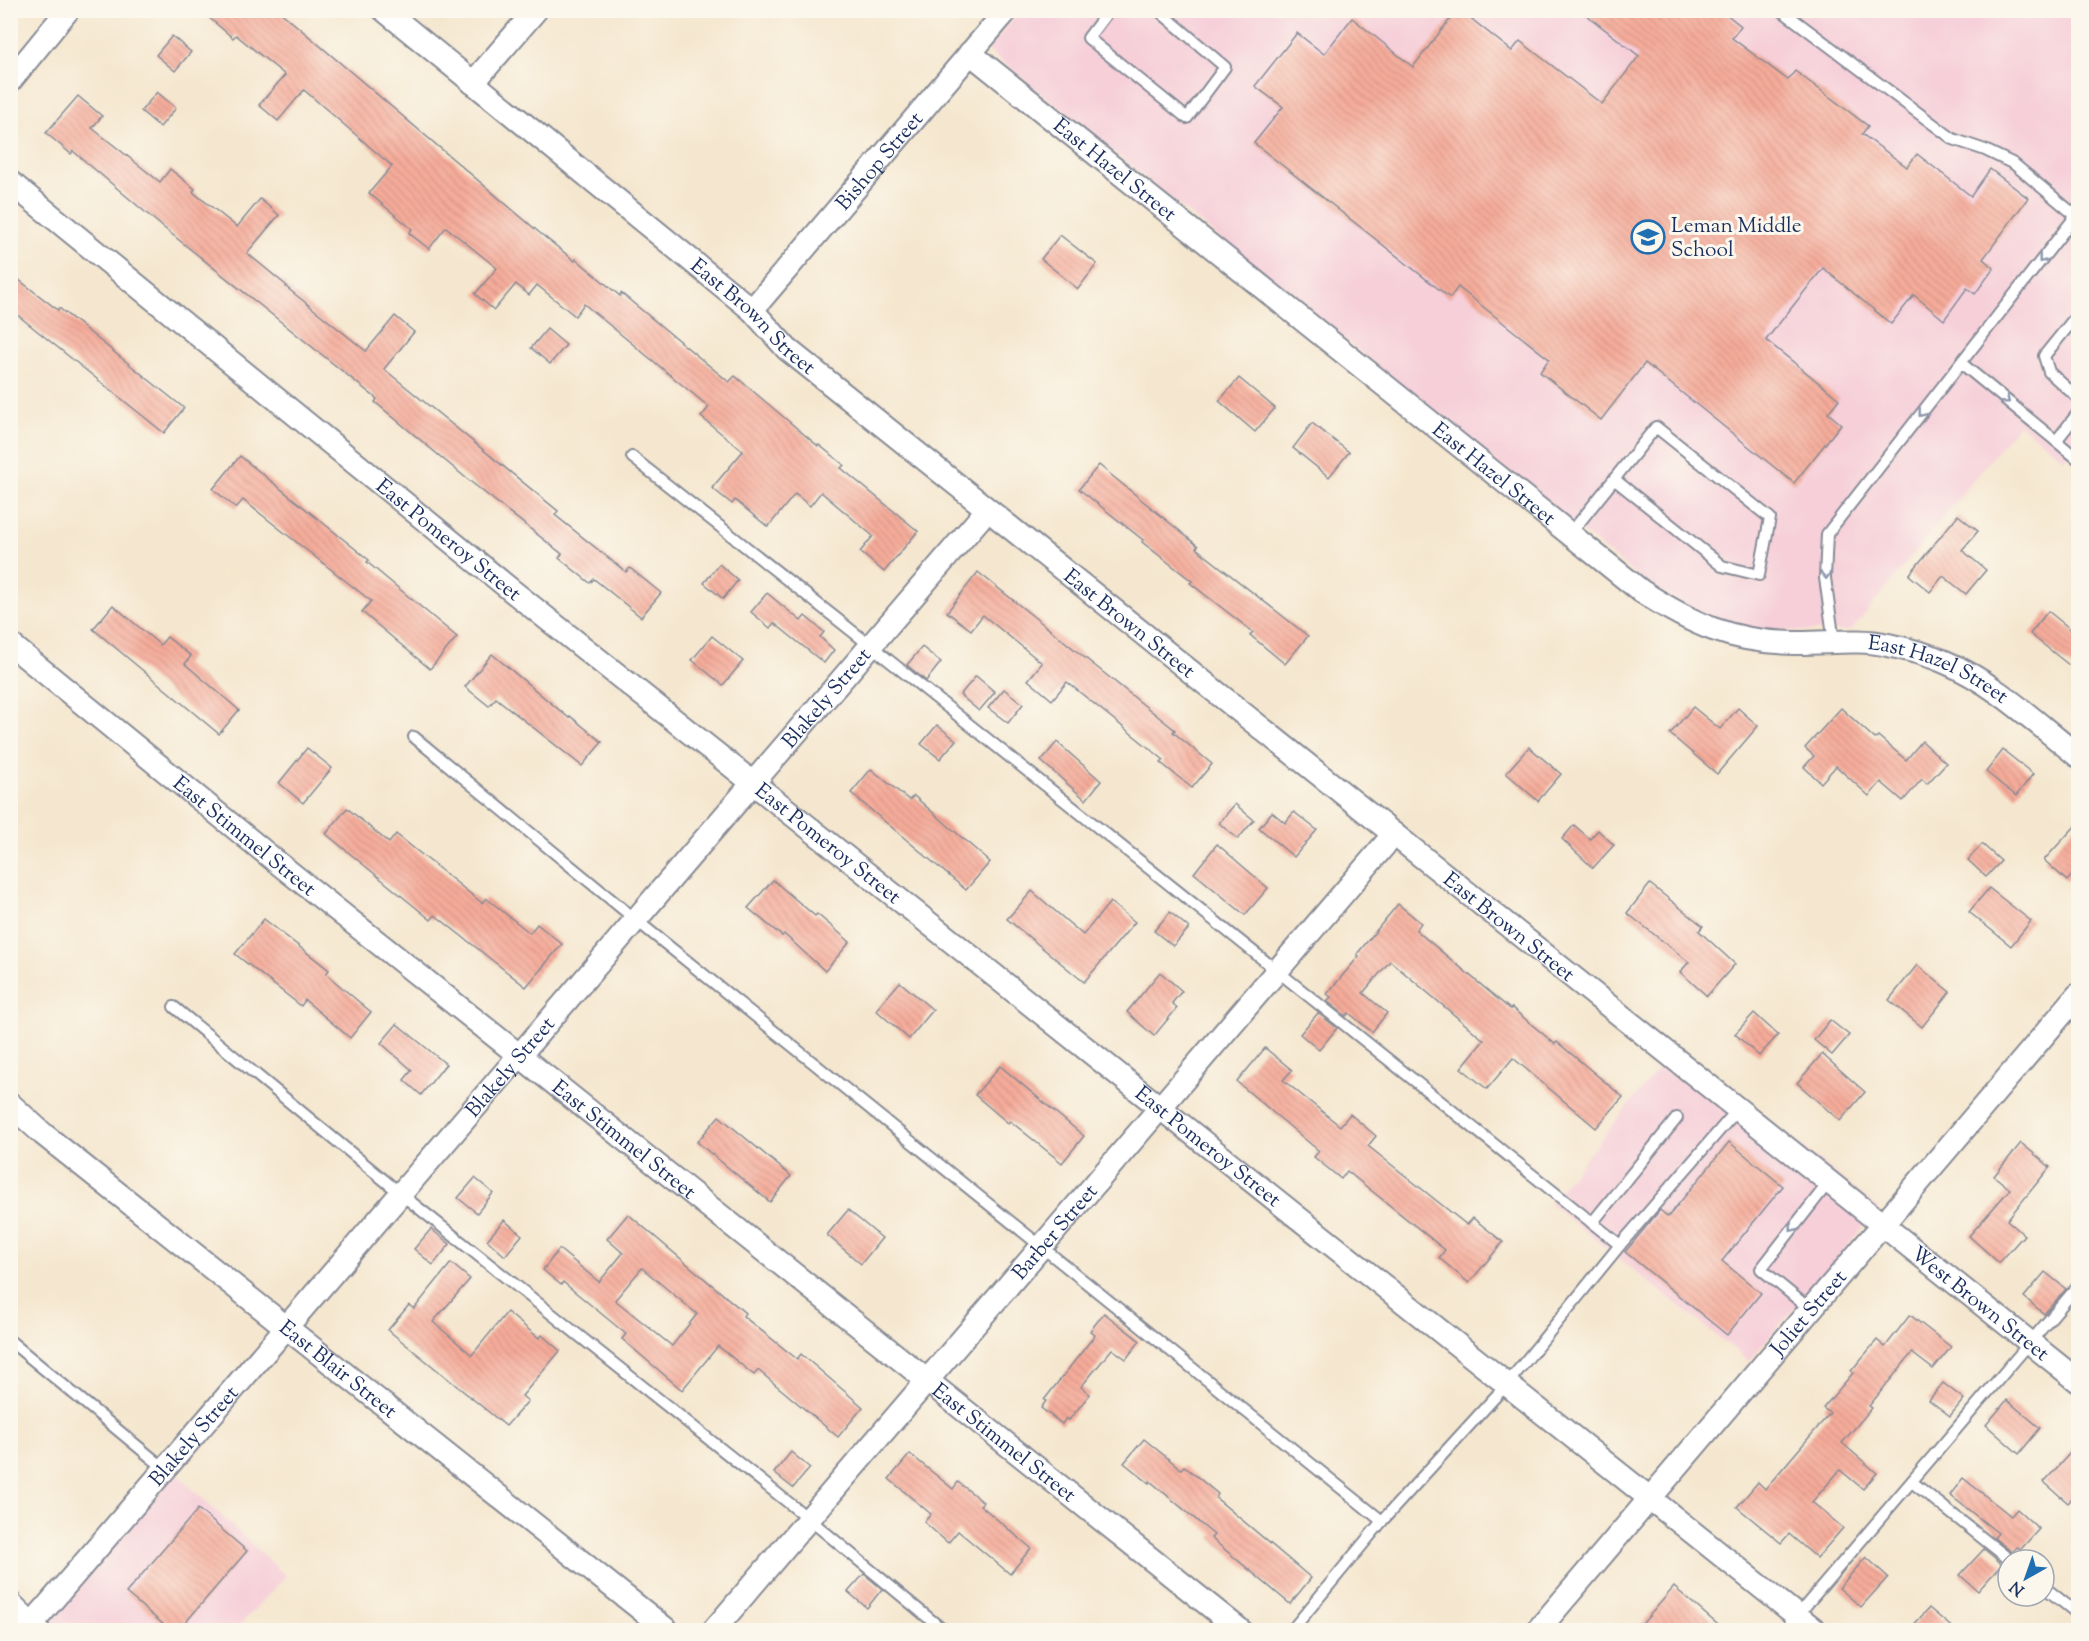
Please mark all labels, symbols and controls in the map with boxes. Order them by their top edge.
street label: Bishop Street [830,106,931,218]
street label: East Hazel Street [1046,112,1182,230]
place label: Leman Middle School [1671,212,1802,266]
school or university icon: Leman Middle School [1630,219,1666,255]
street label: East Brown Street [683,252,821,383]
one-way arrow [2039,252,2050,263]
one-way arrow [1999,393,2010,404]
one-way arrow [1918,406,1929,417]
street label: East Hazel Street [1425,416,1561,534]
street label: East Pomeroy Street [368,473,527,609]
street label: East Brown Street [1056,563,1201,687]
one-way arrow [1820,570,1832,579]
street label: East Hazel Street [1866,629,2014,712]
street label: Blakely Street [776,642,879,756]
street label: East Stimmel Street [165,770,322,905]
street label: East Pomeroy Street [747,777,907,912]
street label: East Brown Street [1436,866,1580,990]
street label: Blakely Street [459,1011,563,1125]
street label: East Stimmel Street [545,1074,702,1208]
street label: East Pomeroy Street [1127,1080,1287,1215]
street label: Barber Street [1006,1178,1106,1288]
one-way arrow [1789,1221,1800,1232]
street label: West Brown Street [1903,1240,2055,1369]
street label: Joliet Street [1764,1264,1855,1364]
street label: East Blair Street [272,1314,403,1427]
street label: East Stimmel Street [925,1377,1082,1510]
street label: Blakely Street [143,1380,247,1494]
north arrow [1996,1548,2056,1608]
text: N [2006,1575,2030,1600]

